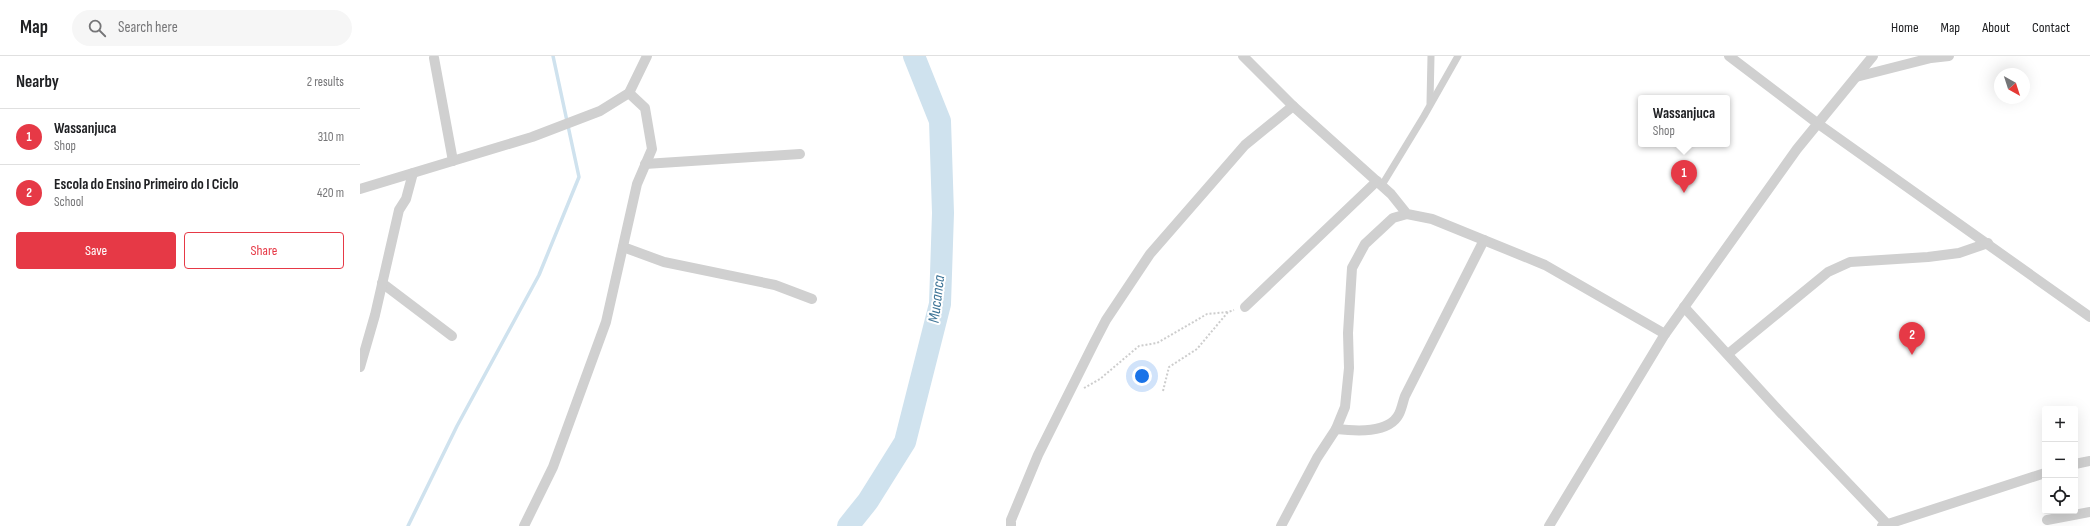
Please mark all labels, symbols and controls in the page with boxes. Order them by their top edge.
search box [72,10,352,46]
text: Map [20,16,48,39]
icon: search [86,17,108,39]
text: Search here [118,18,178,37]
text: Home [1891,19,1919,36]
text: Map [1941,19,1960,36]
text: About [1982,19,2010,36]
text: Contact [2032,19,2070,36]
north arrow [1994,68,2030,104]
text: Nearby [16,72,59,92]
text: 2 results [307,74,344,90]
popup [1638,95,1730,147]
text: Wassanjuca [1653,104,1715,123]
text: Wassanjuca [54,119,116,138]
text: Shop [1653,123,1675,139]
text: 1 [26,129,32,145]
text: 310 m [318,129,344,145]
text: Shop [54,138,76,154]
pin: 1 [1671,160,1697,193]
text: Escola do Ensino Primeiro do I Ciclo [54,175,238,194]
text: 2 [26,185,32,201]
text: 420 m [317,185,344,201]
text: School [54,194,84,210]
button: Save [16,232,176,269]
button: Share [184,232,344,269]
water label: Mucanca [925,273,949,324]
pin: 2 [1899,322,1925,355]
your location [1132,366,1152,386]
map controls [2042,406,2078,514]
button: + [2042,406,2078,442]
button: − [2042,442,2078,478]
button: locate [2042,478,2078,514]

